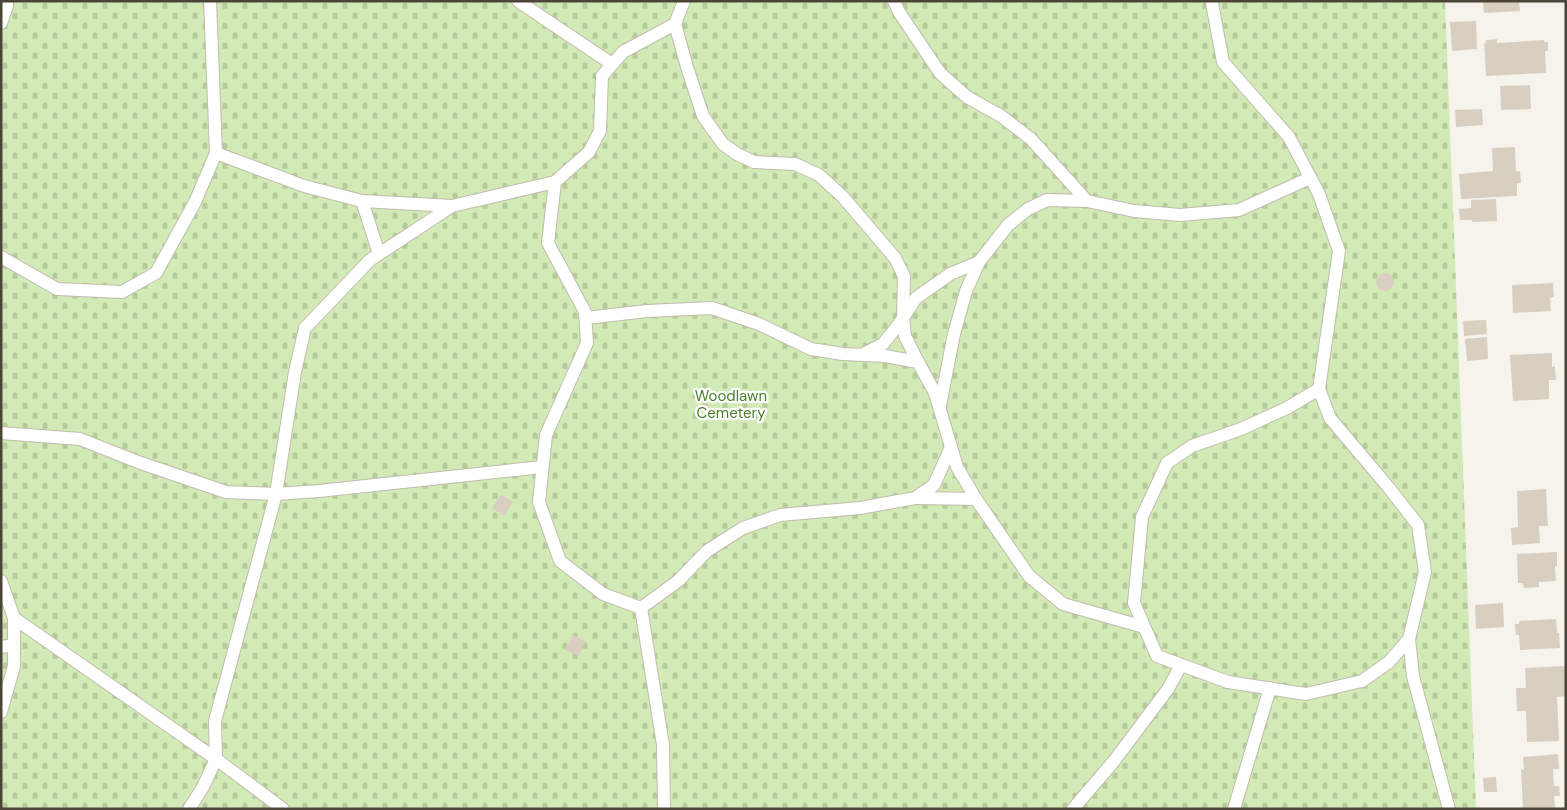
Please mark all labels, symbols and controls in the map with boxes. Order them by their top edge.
park label: Woodlawn Cemetery [695,386,767,423]

